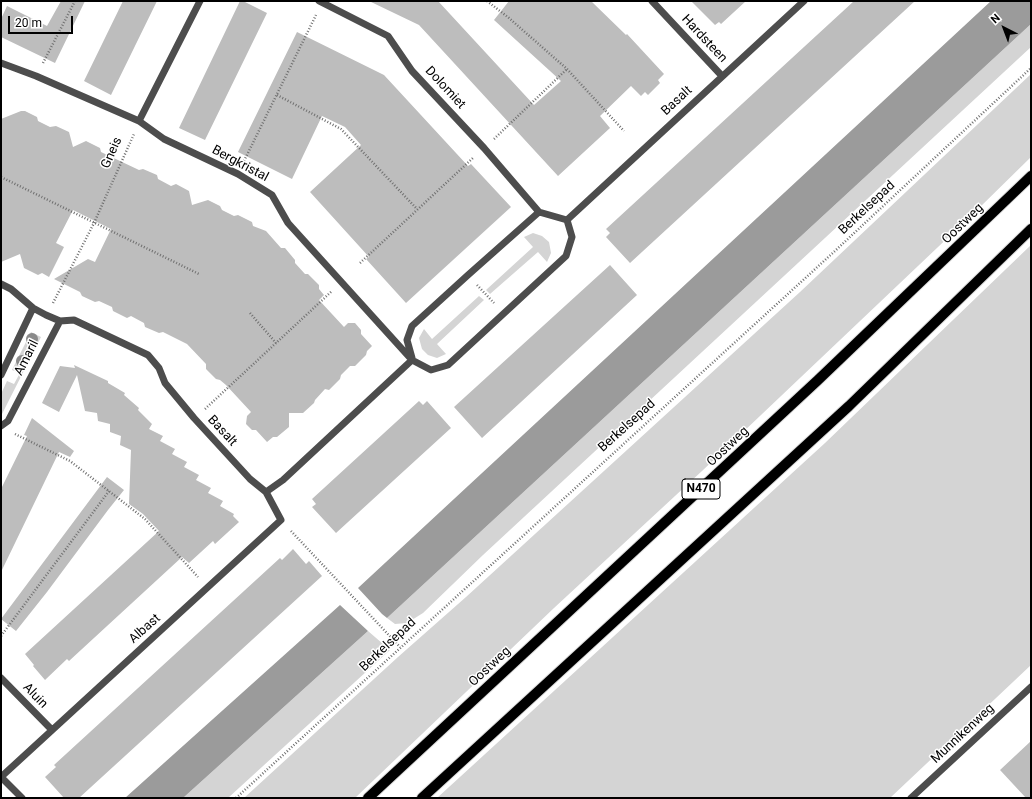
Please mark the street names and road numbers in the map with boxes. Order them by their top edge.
street label: Hardsteen [678,12,730,66]
street label: Dolomiet [421,64,469,112]
street label: Basalt [658,83,696,119]
street label: Gneis [98,135,126,171]
street label: Bergkristal [209,143,271,185]
street label: Berkelsepad [836,178,898,238]
street label: Oostweg [939,201,987,247]
street label: Amaril [11,338,43,378]
street label: Berkelsepad [595,396,659,456]
street label: Basalt [204,412,240,450]
street label: Oostweg [704,424,752,470]
road number: N470 [682,479,720,499]
street label: Albast [126,611,164,647]
street label: Berkelsepad [357,615,419,675]
street label: Oostweg [466,644,514,690]
street label: Aluin [19,680,51,712]
street label: Munnikenweg [928,701,998,767]

